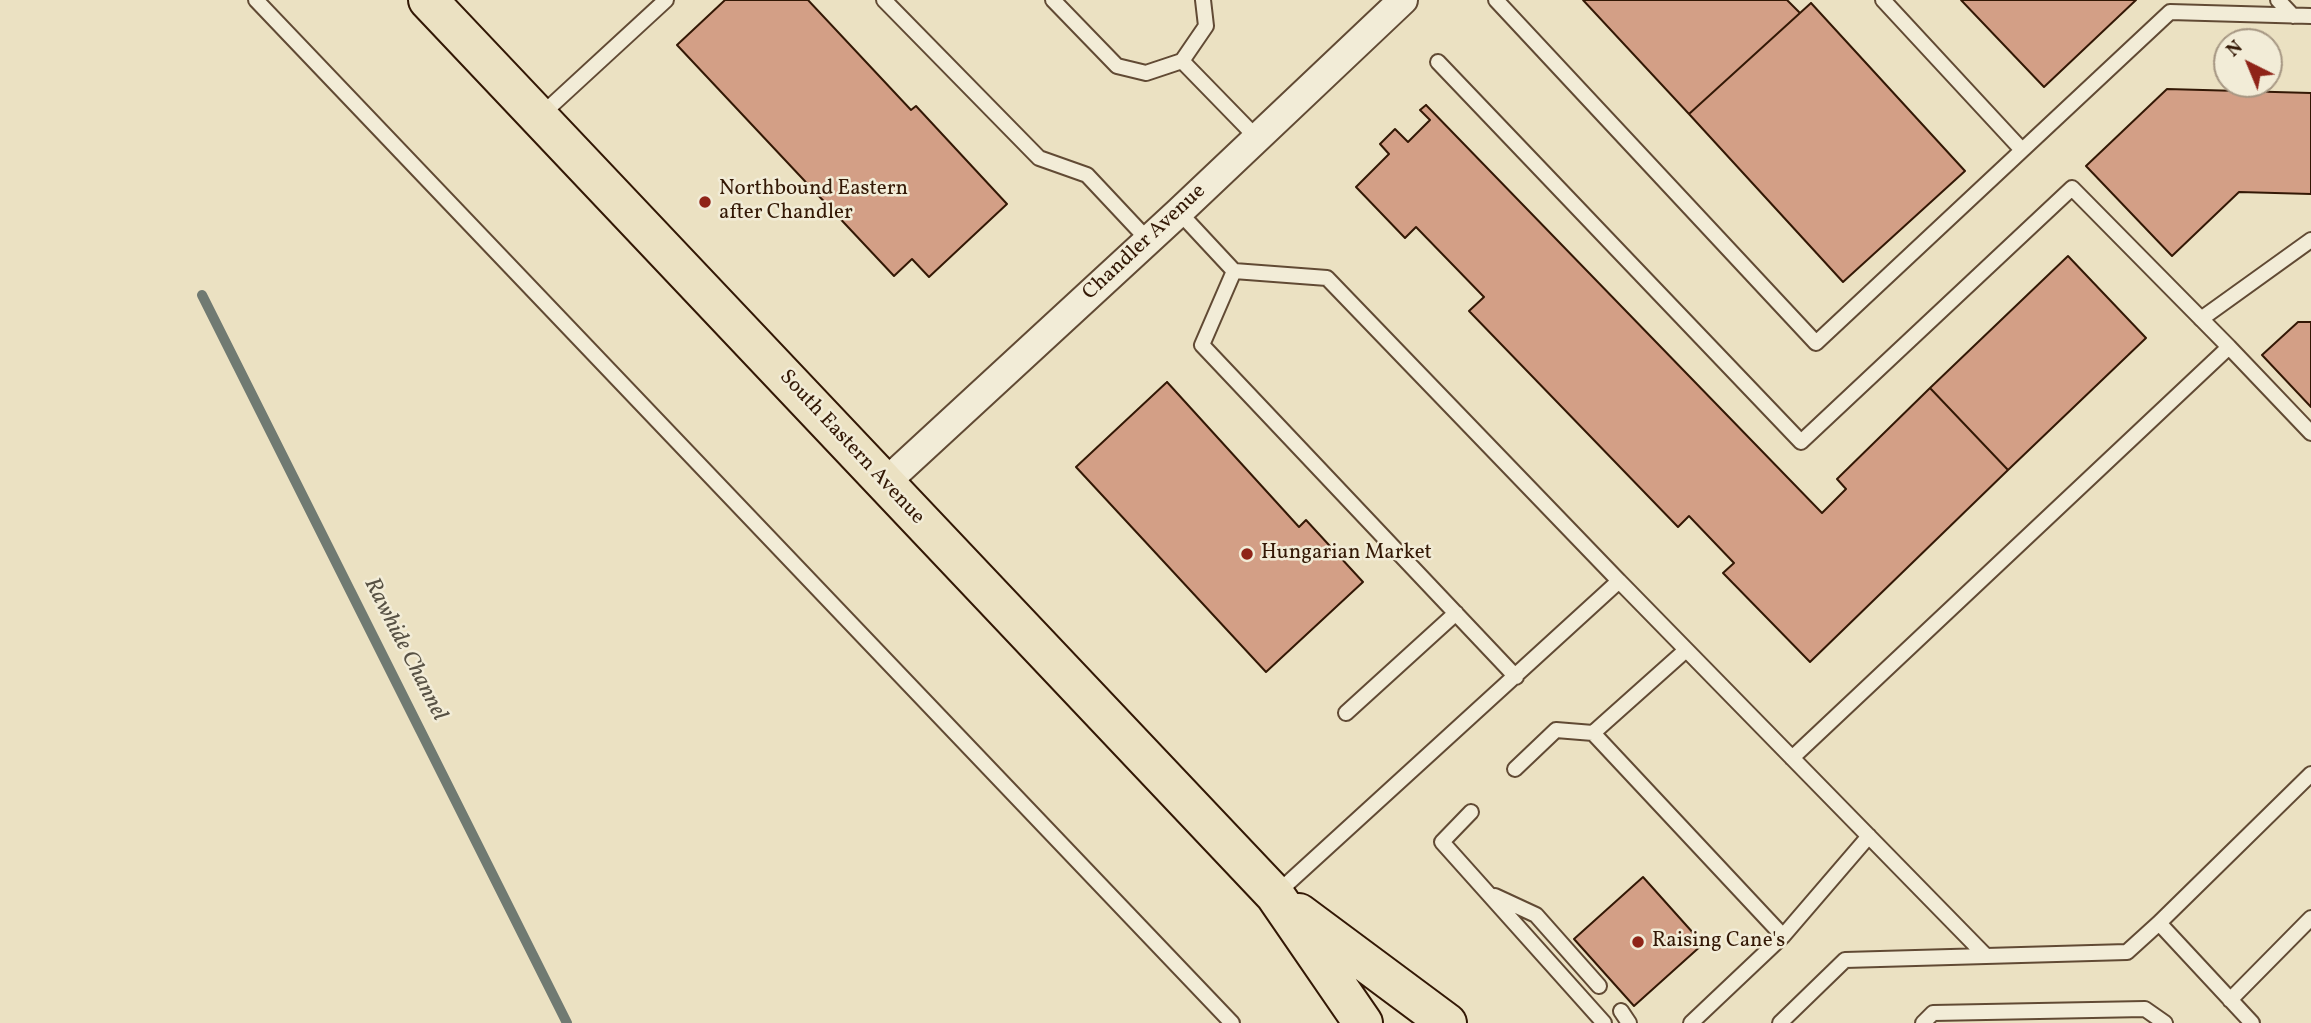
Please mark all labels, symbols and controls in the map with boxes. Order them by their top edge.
north arrow [2213,28,2283,98]
text: N [2221,35,2249,63]
place label: Northbound Eastern after Chandler [719,177,908,227]
street label: Chandler Avenue [1078,180,1212,306]
marker: Northbound Eastern after Chandler [697,194,713,210]
street label: South Eastern Avenue [773,366,929,530]
place label: Hungarian Market [1261,541,1432,567]
marker: Hungarian Market [1239,546,1255,562]
water label: Rawhide Channel [356,574,452,726]
place label: Raising Cane's [1652,929,1785,955]
marker: Raising Cane's [1630,934,1646,950]

